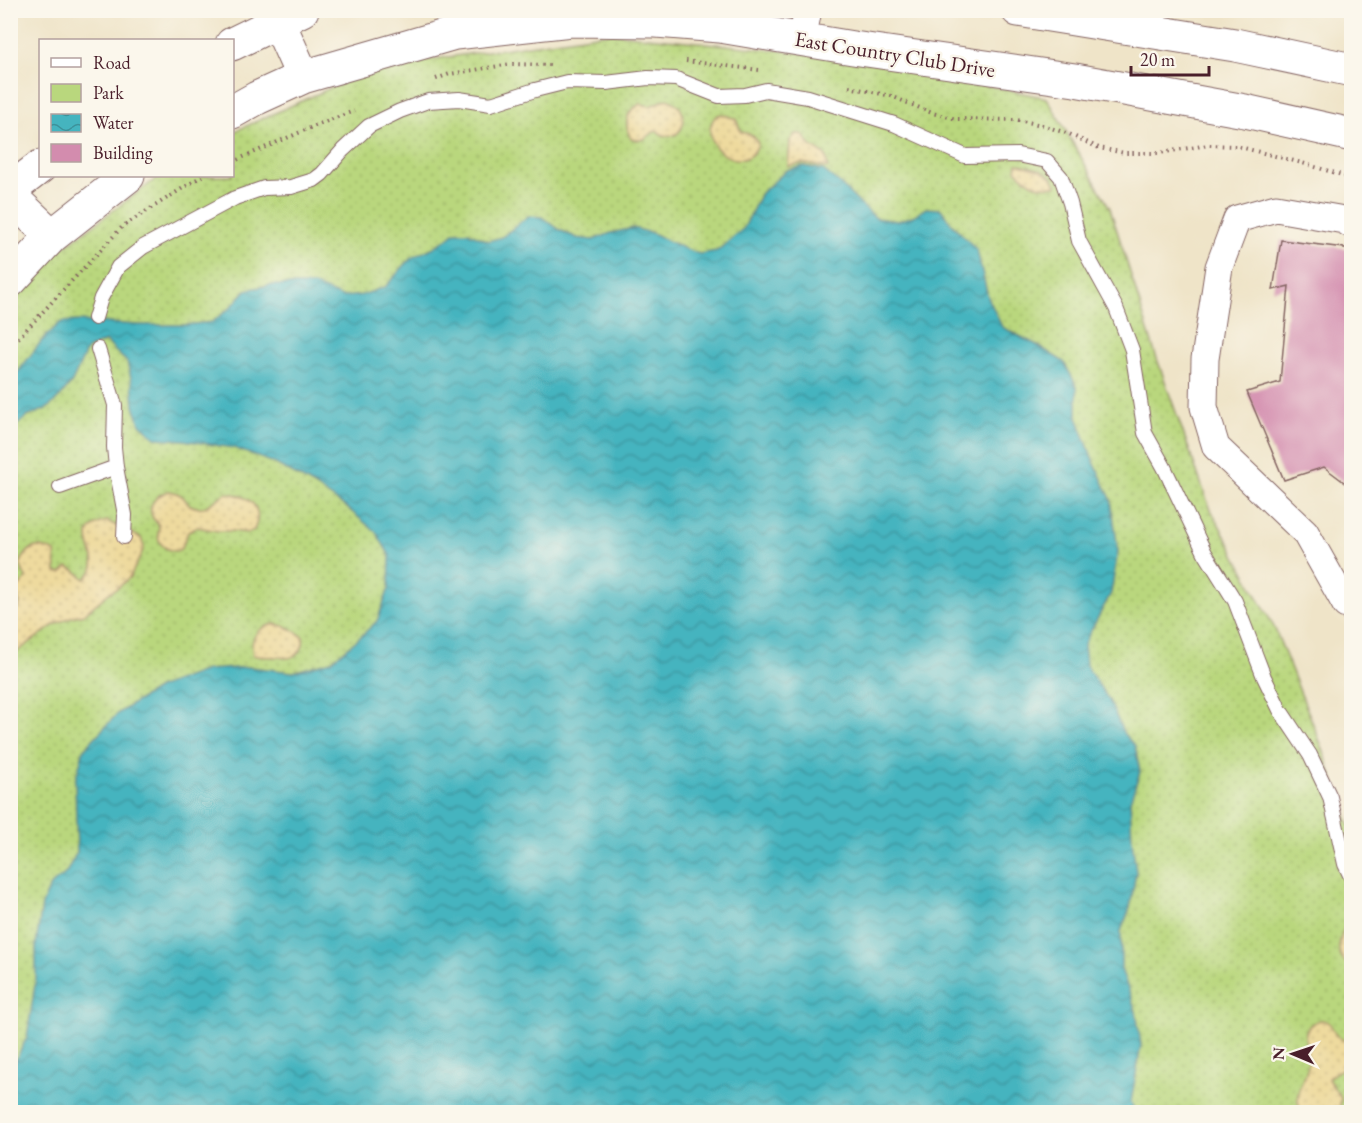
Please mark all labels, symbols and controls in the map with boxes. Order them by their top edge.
street label: East Country Club Drive [793,25,997,83]
legend [39,39,234,177]
scale bar [1131,39,1209,77]
text: 20 m [1140,48,1175,71]
text: Road [93,51,132,74]
text: Park [93,81,124,104]
text: Water [93,111,134,134]
text: Building [93,141,153,164]
north arrow [1263,1024,1323,1084]
text: N [1268,1047,1289,1060]

